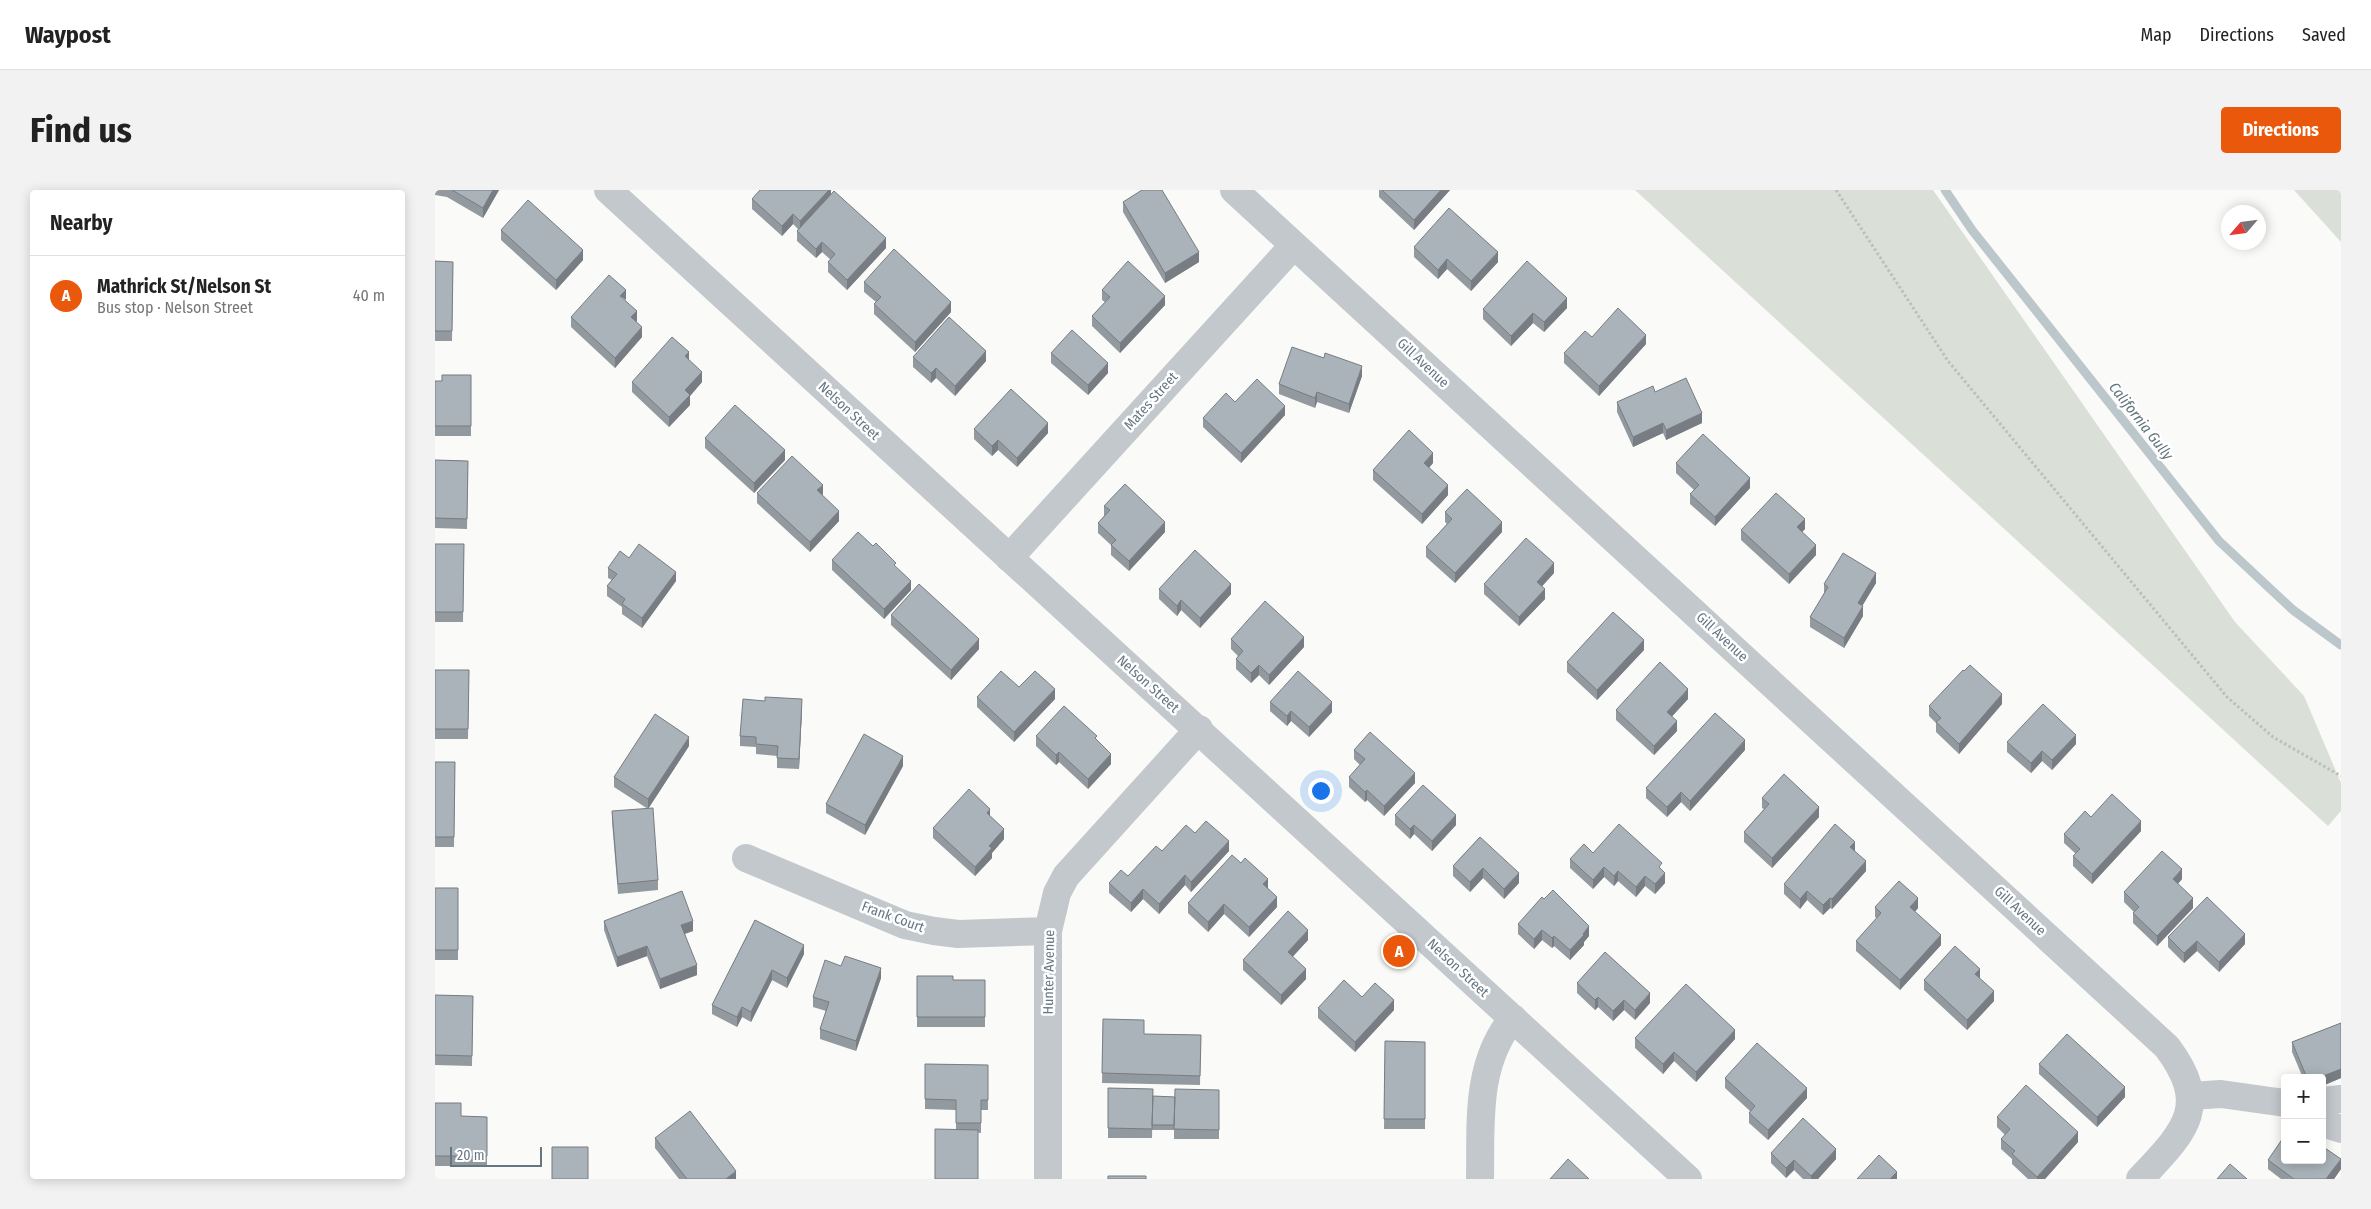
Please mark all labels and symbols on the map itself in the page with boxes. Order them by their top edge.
north arrow [2221,205,2266,250]
street label: Gill Avenue [1394,335,1452,391]
street label: Mates Street [1121,368,1182,433]
street label: Nelson Street [815,378,883,444]
water label: California Gully [2105,379,2178,464]
street label: Gill Avenue [1693,609,1751,665]
street label: Nelson Street [1113,652,1183,717]
your location [1308,778,1334,804]
street label: Gill Avenue [1991,883,2049,939]
street label: Frank Court [859,898,927,936]
street label: Hunter Avenue [1040,929,1058,1015]
pin: A [1383,932,1415,970]
street label: Nelson Street [1424,935,1492,1001]
scale bar [450,1144,543,1167]

